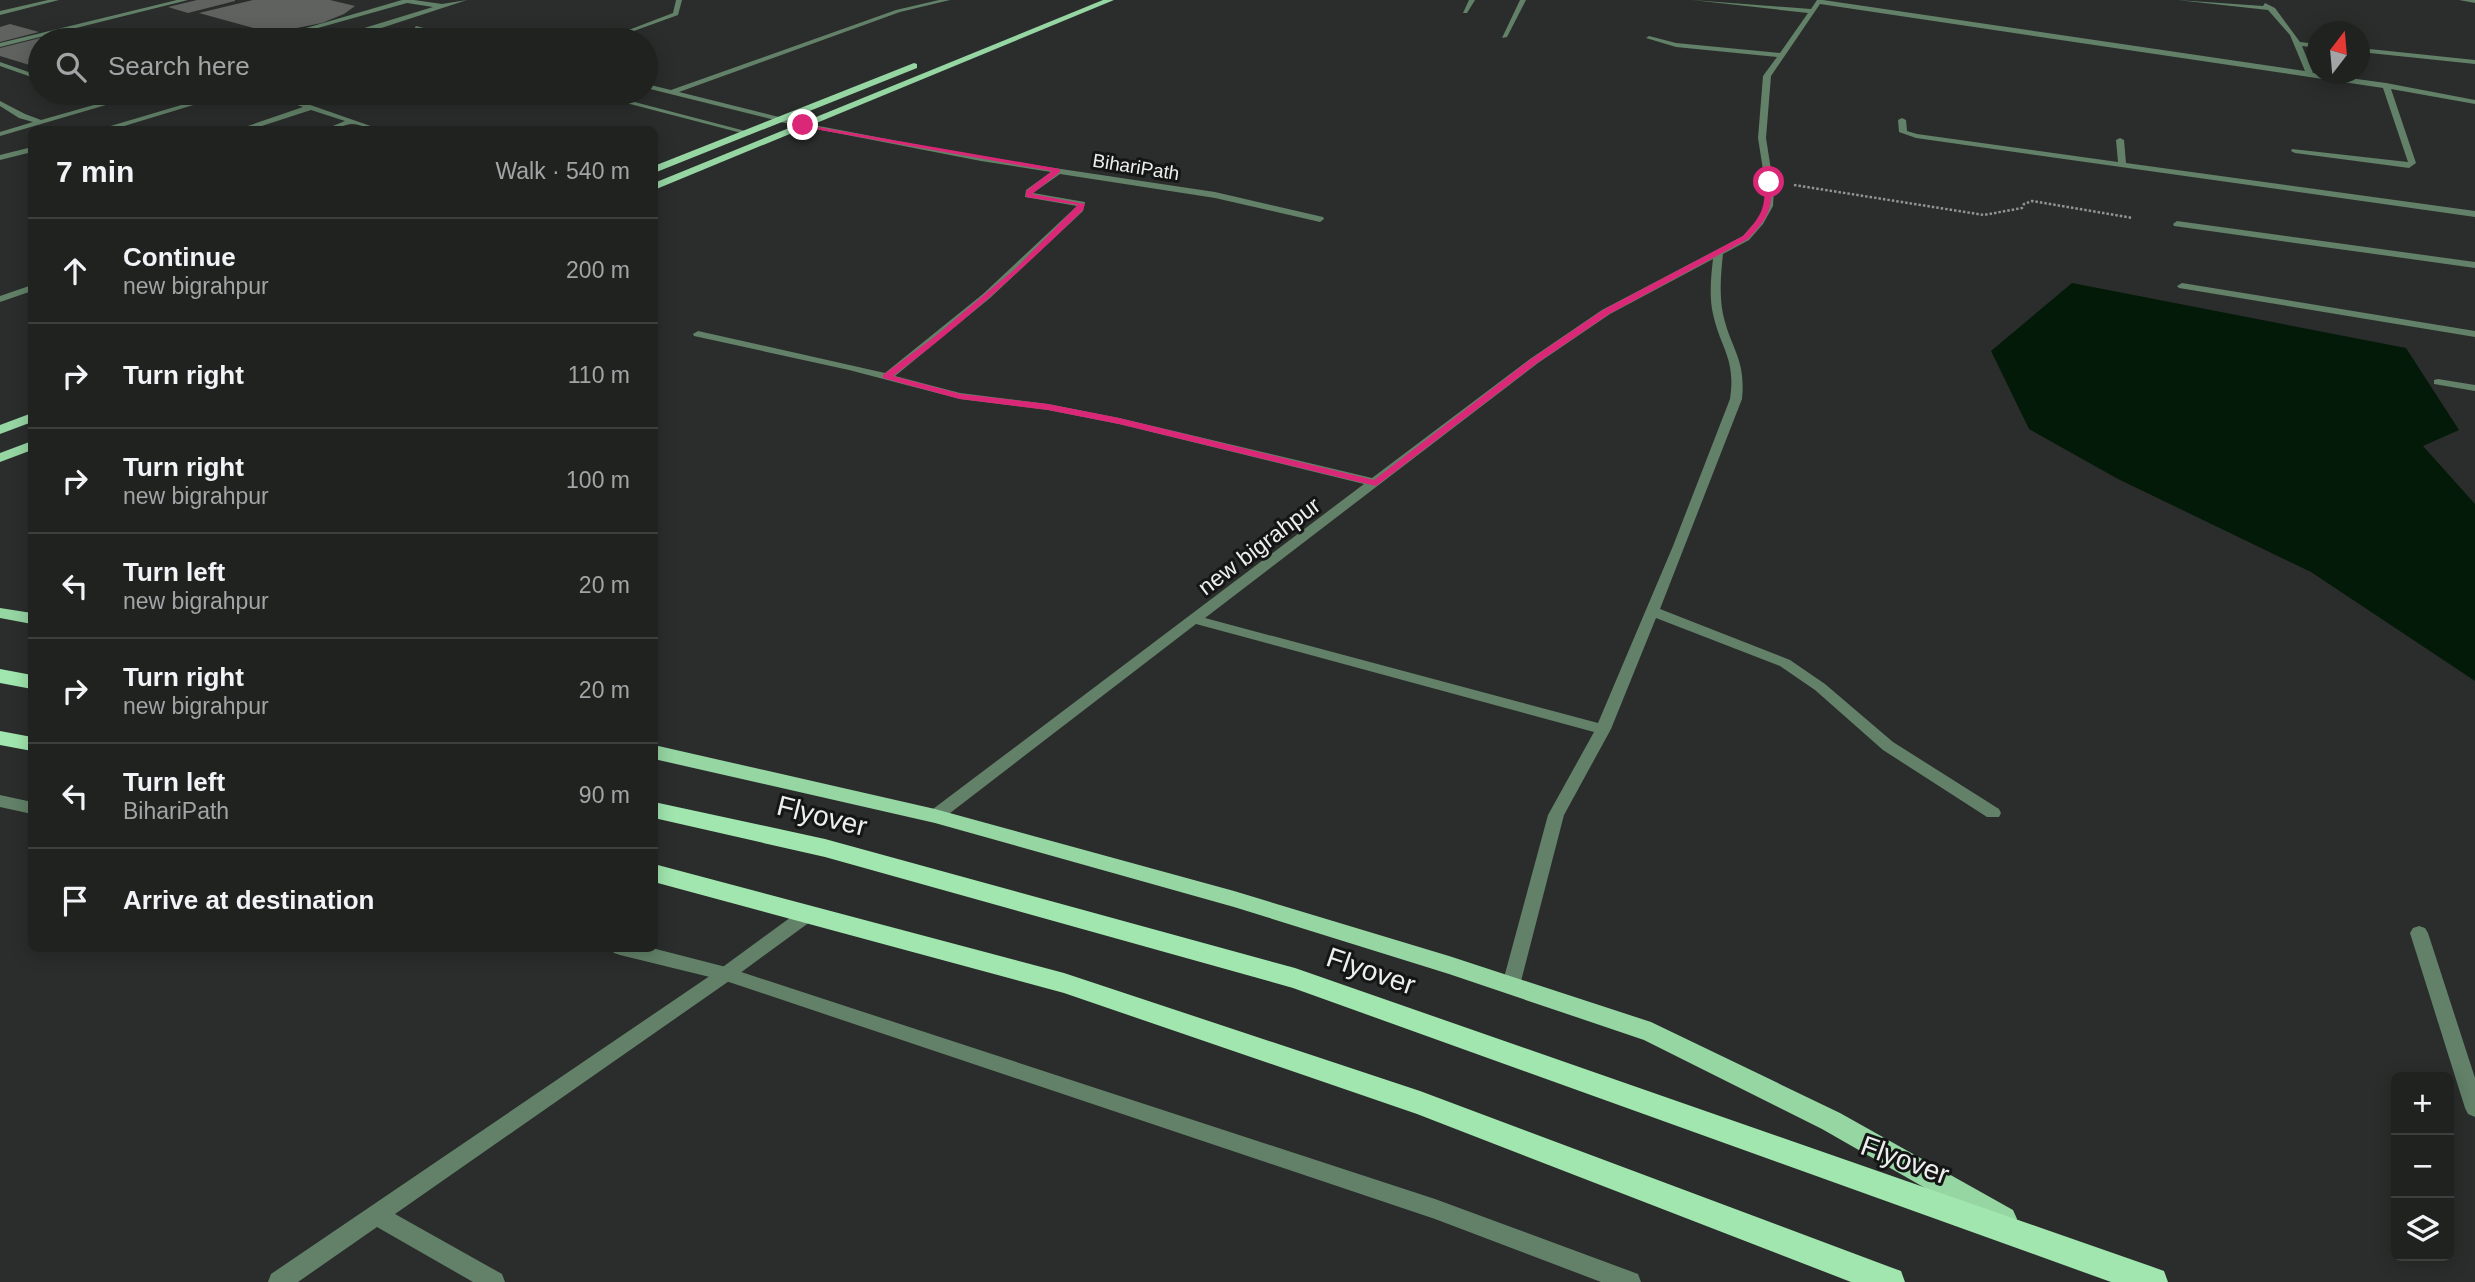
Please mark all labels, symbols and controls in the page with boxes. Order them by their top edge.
north arrow [2307,21,2370,84]
search box [28,28,658,105]
icon: search [52,48,90,86]
text: Search here [108,51,250,81]
route end [787,109,818,140]
street label: BihariPath [1091,150,1181,184]
text: 7 min [56,155,134,188]
text: Walk · 540 m [495,158,630,184]
route start [1753,166,1784,197]
text: Continue [123,242,236,272]
icon: ahead [56,252,94,290]
text: 200 m [566,257,630,283]
text: new bigrahpur [123,273,269,299]
icon: right [56,357,94,395]
text: Turn right [123,360,244,390]
text: 110 m [568,362,630,388]
text: Turn right [123,452,244,482]
icon: right [56,462,94,500]
text: 100 m [566,467,630,493]
text: new bigrahpur [123,483,269,509]
street label: new bigrahpur [1193,492,1325,600]
text: Turn left [123,557,225,587]
icon: left [56,567,94,605]
text: 20 m [579,572,630,598]
text: new bigrahpur [123,588,269,614]
text: Turn right [123,662,244,692]
icon: right [56,672,94,710]
text: 20 m [579,677,630,703]
text: new bigrahpur [123,693,269,719]
text: Turn left [123,767,225,797]
icon: left [56,777,94,815]
text: 90 m [579,782,630,808]
street label: Flyover [774,790,870,842]
text: BihariPath [123,798,229,824]
icon: arrive [56,882,94,920]
text: Arrive at destination [123,885,374,915]
street label: Flyover [1323,941,1419,1001]
map controls [2391,1072,2454,1261]
button: + [2391,1072,2454,1135]
street label: Flyover [1857,1130,1953,1190]
button: − [2391,1135,2454,1198]
button: layers [2391,1198,2454,1261]

